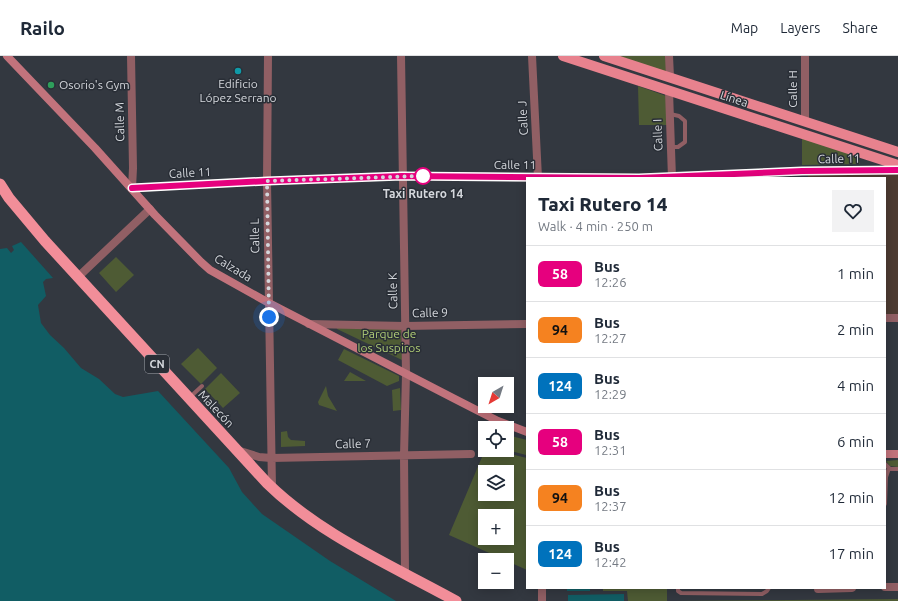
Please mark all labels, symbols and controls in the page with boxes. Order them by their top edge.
text: Railo [20,17,65,39]
text: Map [731,20,758,36]
text: Layers [780,20,820,36]
text: Share [842,20,878,36]
marker: Edificio López Serrano [233,66,243,76]
street label: Calle H [786,70,799,108]
place label: Edificio López Serrano [199,77,277,104]
place label: Osorio's Gym [59,78,130,91]
marker: Osorio's Gym [46,80,56,90]
street label: Línea [719,88,750,109]
street label: Calle J [515,100,530,136]
street label: Calle M [113,102,126,142]
street label: Calle I [650,119,665,151]
street label: Calle 11 [818,152,860,165]
street label: Calle 11 [494,158,536,171]
street label: Calle 11 [168,165,212,180]
marker: Taxi Rutero 14 [414,167,432,185]
place label: Taxi Rutero 14 [383,187,464,200]
button: heart [832,190,874,232]
text: Taxi Rutero 14 [538,193,668,215]
street label: Calle L [248,218,261,254]
text: Walk · 4 min · 250 m [538,219,653,233]
street label: Calzada [212,251,254,284]
text: Bus [594,258,620,275]
text: 1 min [837,265,874,282]
text: 58 [552,266,568,282]
street label: Calle K [386,272,399,309]
text: 12:26 [594,275,627,289]
street label: Calle 9 [412,306,448,319]
your location [259,307,279,327]
text: Bus [594,314,620,331]
text: 2 min [837,321,874,338]
text: 94 [552,322,568,338]
park label: Parque de los Suspiros [357,327,421,354]
text: 12:27 [594,331,627,345]
road number: CN [145,355,169,373]
text: Bus [594,370,620,387]
north arrow [478,377,514,413]
map controls [478,377,514,589]
text: 4 min [837,377,874,394]
text: 124 [548,378,572,394]
street label: Malecón [196,387,237,430]
text: 12:29 [594,387,627,401]
button: locate [478,421,514,457]
text: Bus [594,426,620,443]
text: 6 min [837,433,874,450]
text: 58 [552,434,568,450]
street label: Calle 7 [335,437,371,450]
text: 12:31 [594,443,627,457]
button: layers [478,465,514,501]
text: Bus [594,482,620,499]
text: 12 min [828,489,874,506]
text: 94 [552,490,568,506]
text: 12:37 [594,499,627,513]
button: + [478,509,514,545]
text: Bus [594,538,620,555]
text: 17 min [828,545,874,562]
text: 124 [548,546,572,562]
button: − [478,553,514,589]
text: 12:42 [594,555,627,569]

